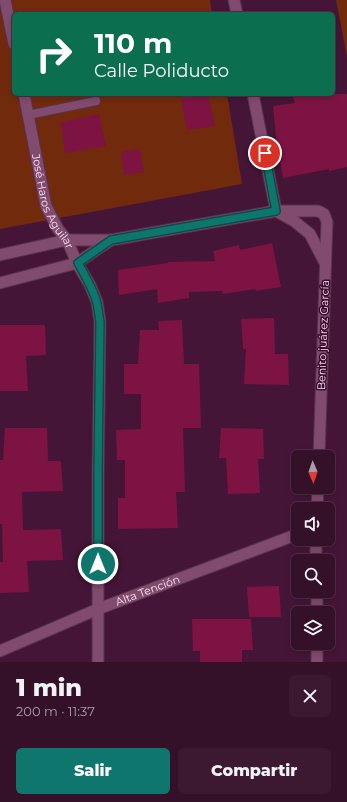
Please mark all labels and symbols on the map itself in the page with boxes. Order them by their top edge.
pin [248,136,282,170]
street label: José Haros Aguilar [29,152,77,251]
street label: Benito juárez García [314,280,332,390]
north arrow [291,450,335,494]
position arrow [77,543,119,585]
street label: Alta Tención [114,572,182,609]

